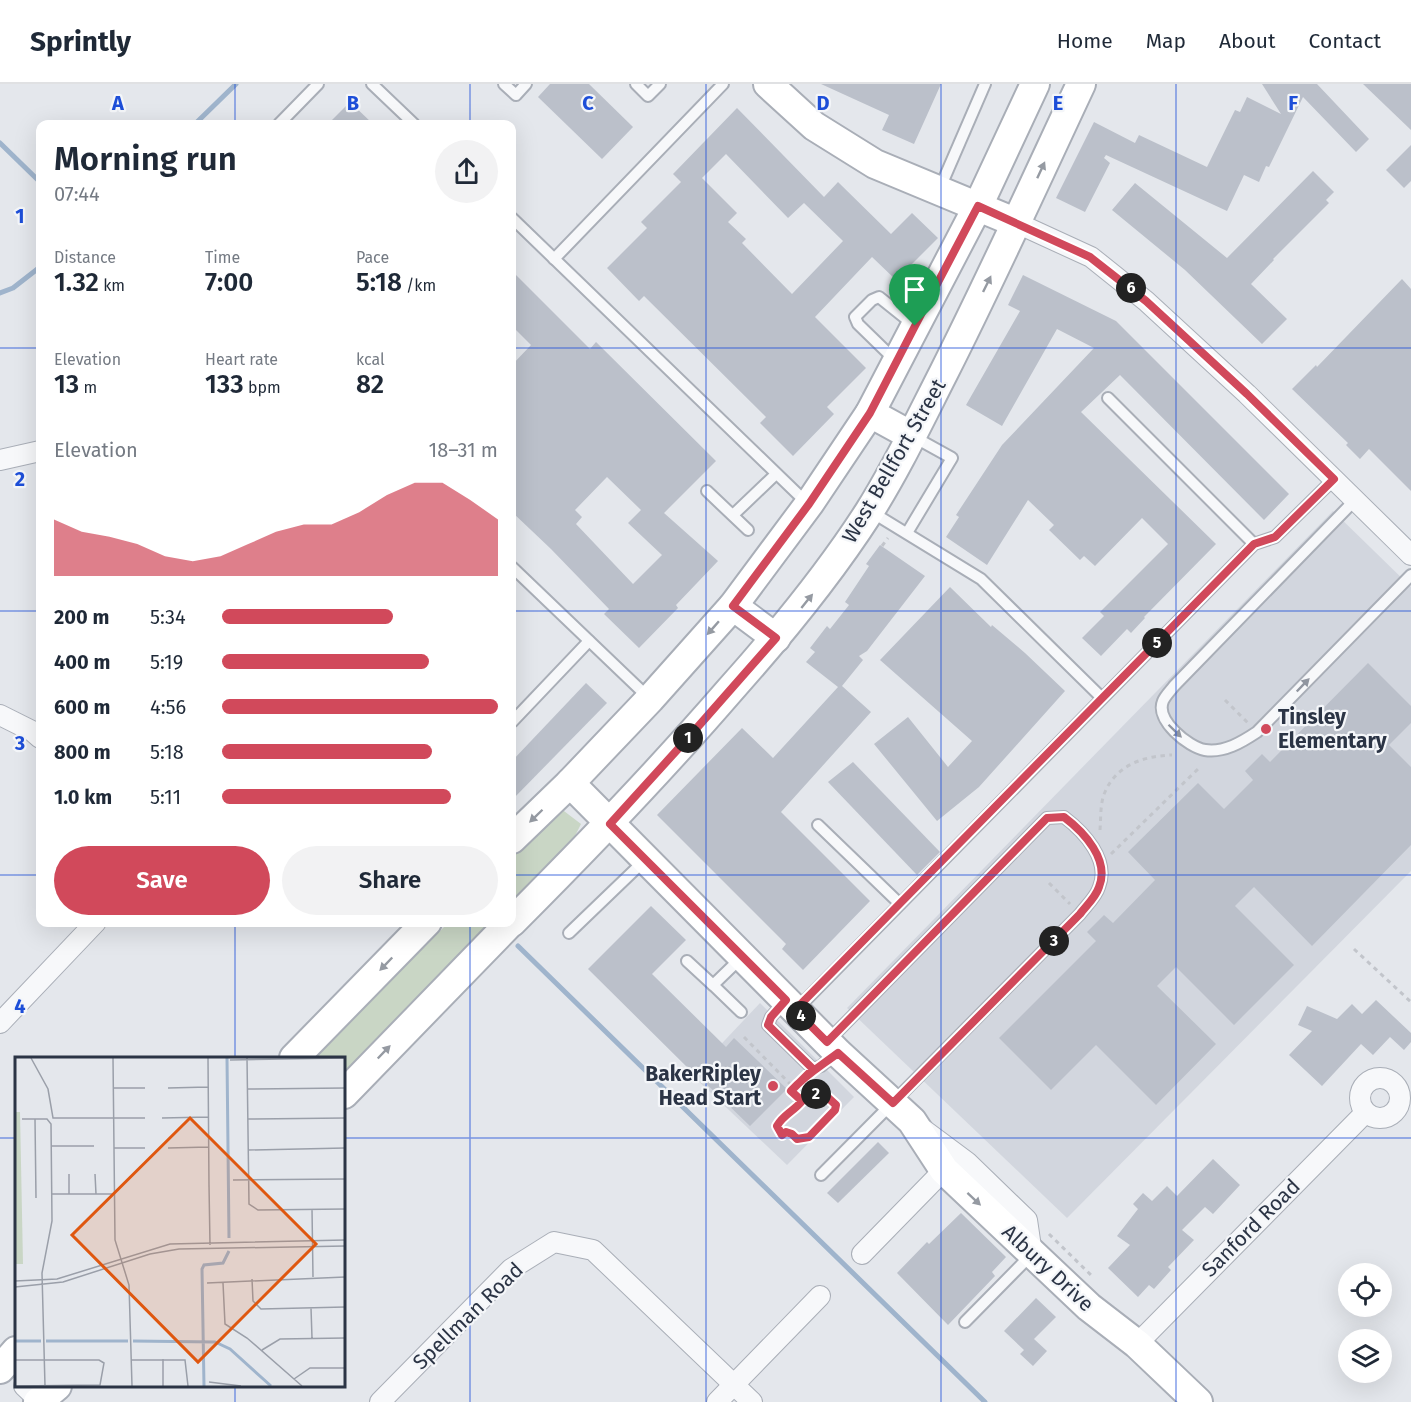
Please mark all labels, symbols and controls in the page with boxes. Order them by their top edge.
text: Sprintly [30,25,131,58]
text: Home [1057,28,1113,54]
text: Map [1146,28,1186,54]
text: About [1219,28,1276,54]
text: Contact [1309,28,1381,54]
text: A [111,91,125,115]
text: B [347,91,359,115]
text: C [582,91,594,115]
text: D [816,91,830,115]
text: E [1053,91,1063,115]
text: F [1288,91,1298,115]
text: Morning run [54,139,237,179]
button: share [435,140,498,203]
one-way arrow [1036,161,1046,179]
text: 07:44 [54,182,100,206]
text: 1 [15,204,25,228]
text: Distance [54,248,116,267]
text: Time [205,248,240,267]
text: Pace [356,248,389,267]
pin [889,264,940,326]
text: 1.32 [54,267,99,298]
text: 7:00 [205,267,253,298]
text: 5:18 [356,267,402,298]
icon: arrive [898,273,931,306]
pin: 6 [1116,273,1146,303]
text: km [99,276,125,295]
text: /km [402,276,436,295]
one-way arrow [983,276,992,293]
text: 6 [1126,278,1136,297]
text: Elevation [54,350,121,369]
text: Heart rate [205,350,278,369]
text: kcal [356,350,385,369]
text: 13 [54,369,79,400]
text: 133 [205,369,244,400]
text: 82 [356,369,384,400]
street label: West Bellfort Street [836,374,952,548]
text: m [79,378,97,397]
text: bpm [244,378,281,397]
text: Elevation [54,438,138,462]
text: 18–31 m [429,438,498,462]
text: 2 [15,467,25,491]
one-way arrow [800,593,812,608]
text: 200 m [54,605,109,629]
text: 5:34 [150,605,186,629]
one-way arrow [707,620,720,635]
pin: 5 [1142,628,1172,658]
text: 5 [1153,633,1161,652]
text: 400 m [54,650,110,674]
text: 5:19 [150,650,183,674]
one-way arrow [1295,679,1309,693]
text: 600 m [54,695,110,719]
text: 4:56 [150,695,186,719]
place label: Tinsley Elementary [1278,704,1387,754]
marker: Tinsley Elementary [1259,722,1273,736]
pin: 1 [673,723,703,753]
one-way arrow [1168,723,1182,737]
text: 1 [684,728,692,747]
text: 3 [14,731,25,755]
text: 800 m [54,740,111,764]
text: 5:18 [150,740,184,764]
text: 1.0 km [54,785,112,809]
text: 5:11 [150,785,181,809]
one-way arrow [530,808,544,822]
button: Save [54,846,270,915]
button: Share [282,846,498,915]
pin: 3 [1039,926,1069,956]
text: 3 [1050,931,1058,950]
one-way arrow [379,957,393,971]
text: 4 [14,994,26,1018]
pin: 4 [786,1001,816,1031]
text: 4 [796,1006,806,1025]
one-way arrow [377,1045,391,1059]
inset map [15,1057,345,1387]
place label: BakerRipley Head Start [645,1061,762,1111]
marker: BakerRipley Head Start [766,1079,780,1093]
pin: 2 [801,1079,831,1109]
text: 2 [812,1084,820,1103]
street label: Sanford Road [1196,1173,1306,1283]
one-way arrow [967,1192,982,1206]
street label: Albury Drive [997,1219,1099,1317]
street label: Spellman Road [407,1257,529,1375]
map controls [1338,1263,1392,1383]
button: locate [1338,1263,1392,1317]
button: layers [1338,1329,1392,1383]

